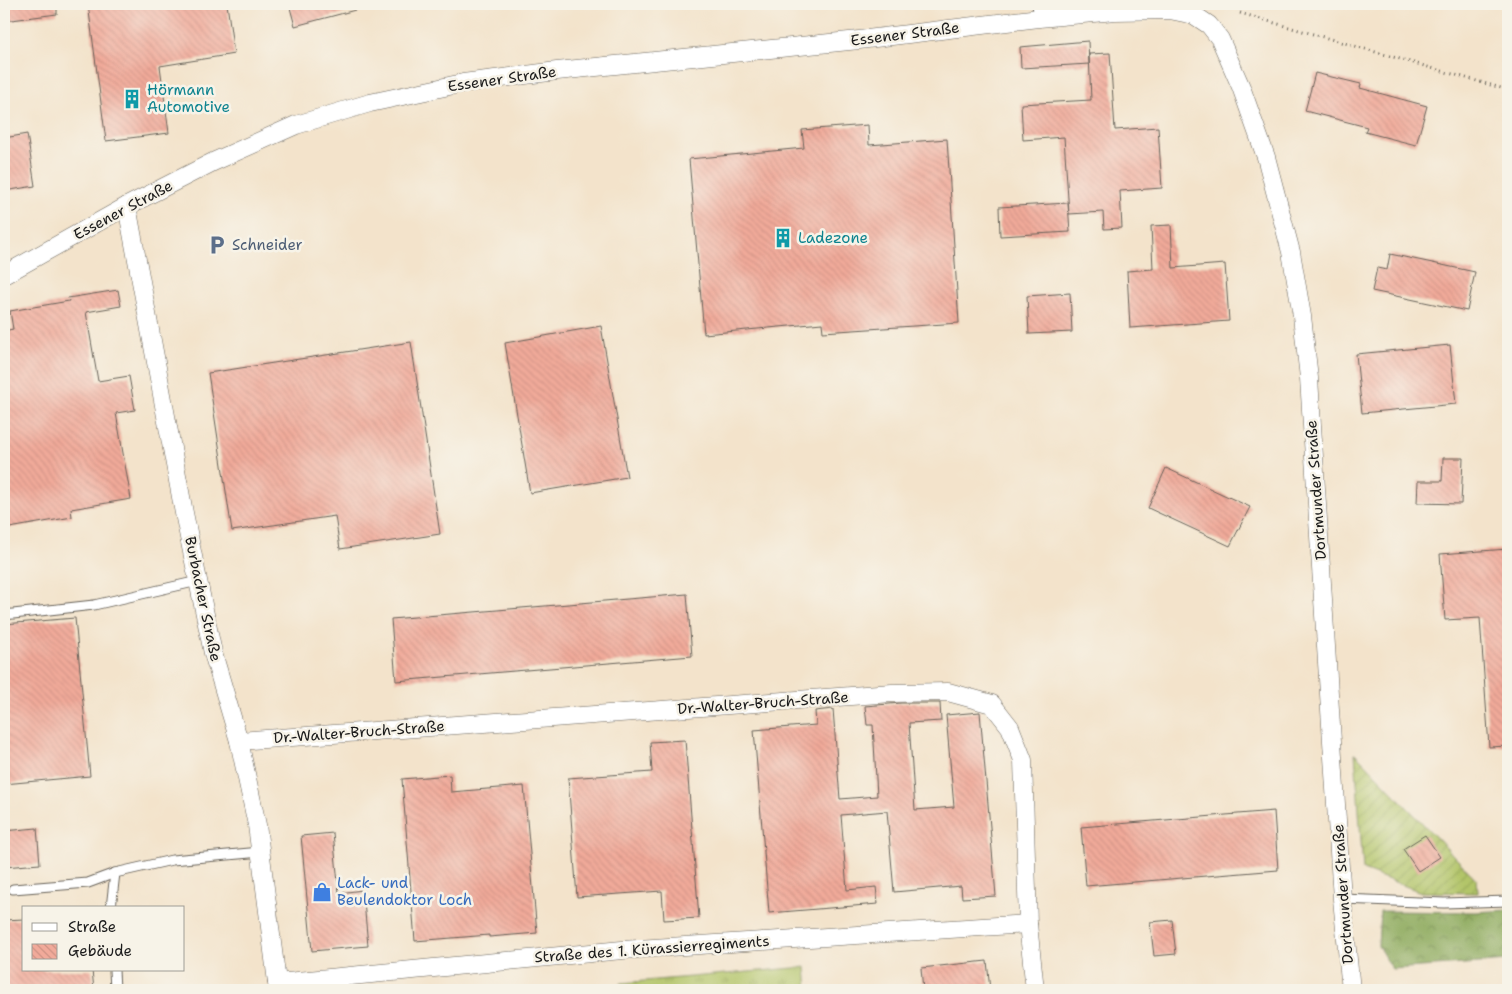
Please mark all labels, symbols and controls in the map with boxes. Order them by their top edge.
street label: Essener Straße [849,17,961,51]
street label: Essener Straße [446,61,558,97]
place label: Hörmann Automotive [147,80,230,117]
building icon: Hörmann Automotive [121,88,143,110]
street label: Essener Straße [70,175,176,245]
building icon: Ladezone [772,227,794,249]
place label: Ladezone [798,228,868,248]
parking icon: Schneider [206,234,228,256]
place label: Schneider [232,235,303,255]
street label: Dortmunder Straße [1301,419,1331,561]
street label: Burbacher Straße [180,535,226,663]
street label: Dr.-Walter-Bruch-Straße [677,687,849,719]
street label: Dr.-Walter-Bruch-Straße [273,716,445,748]
street label: Dortmunder Straße [1328,823,1358,965]
place label: Lack- und Beulendoktor Loch [337,873,472,910]
shop icon: Lack- und Beulendoktor Loch [311,881,333,903]
legend [22,906,185,972]
text: Straße [68,917,116,937]
street label: Straße des 1. Kürassierregiments [534,931,770,967]
text: Gebäude [68,941,132,961]

